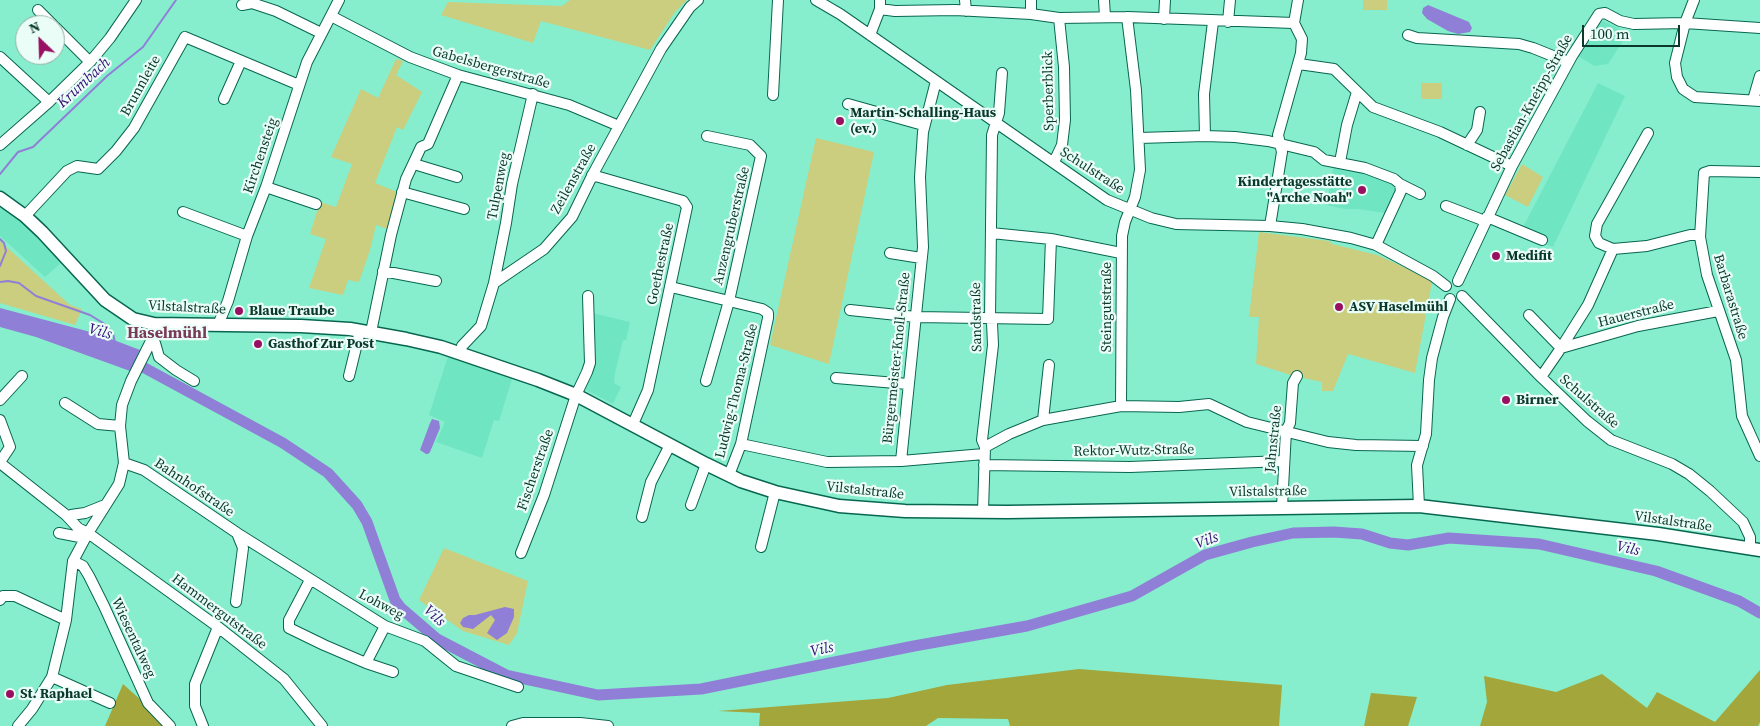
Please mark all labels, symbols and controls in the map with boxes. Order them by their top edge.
north arrow [15,15,65,65]
scale bar [1585,15,1682,47]
text: N [26,16,43,38]
text: 100 m [1590,23,1630,44]
street label: Sebastian-Kneipp-Straße [1487,32,1577,174]
street label: Gabelsbergerstraße [430,43,552,93]
street label: Sperberblick [1040,51,1058,131]
street label: Brunnleite [117,53,165,119]
water label: Krumbach [54,54,114,112]
place label: Martin-Schalling-Haus (ev.) [850,105,996,138]
marker: Martin-Schalling-Haus (ev.) [834,115,846,127]
street label: Kirchensteig [240,116,282,196]
street label: Zeilenstraße [548,141,600,217]
street label: Schulstraße [1057,144,1127,198]
street label: Tulpenweg [484,151,514,221]
street label: Anzengruberstraße [710,165,754,287]
place label: Kindertagesstätte "Arche Noah" [1238,174,1352,206]
marker: Kindertagesstätte "Arche Noah" [1356,184,1368,196]
street label: Goethestraße [644,221,678,307]
place label: Medifit [1506,248,1552,264]
marker: Medifit [1490,250,1502,262]
street label: Barbarastraße [1709,252,1751,342]
street label: Steingutstraße [1099,262,1115,352]
street label: Bürgermeister-Knoll-Straße [880,272,914,444]
street label: Sandstraße [968,282,986,352]
street label: Hauerstraße [1596,296,1676,332]
street label: Vilstalstraße [147,298,227,318]
place label: ASV Haselmühl [1349,299,1448,315]
marker: ASV Haselmühl [1333,301,1345,313]
place label: Blaue Traube [249,303,335,319]
marker: Blaue Traube [233,305,245,317]
water label: Vils [86,320,114,344]
street label: Ludwig-Thoma-Straße [712,322,762,460]
district label: Haselmühl [127,324,207,344]
place label: Gasthof Zur Post [268,336,374,352]
marker: Gasthof Zur Post [252,338,264,350]
street label: Schulstraße [1556,372,1622,432]
place label: Birner [1516,392,1558,408]
marker: Birner [1500,394,1512,406]
street label: Jahnstraße [1262,404,1286,474]
street label: Fischerstraße [514,427,558,513]
street label: Rektor-Wutz-Straße [1073,442,1195,460]
street label: Bahnhofstraße [151,455,237,521]
street label: Vilstalstraße [825,479,905,503]
street label: Vilstalstraße [1229,483,1307,501]
street label: Vilstalstraße [1633,508,1713,536]
water label: Vils [1193,529,1221,553]
water label: Vils [1615,538,1641,560]
street label: Hammergutstraße [168,571,270,653]
street label: Lohweg [356,586,406,624]
street label: Wiesentalweg [107,595,159,681]
water label: Vils [419,602,449,630]
water label: Vils [809,639,835,661]
place label: St. Raphael [20,686,92,702]
marker: St. Raphael [4,688,16,700]

